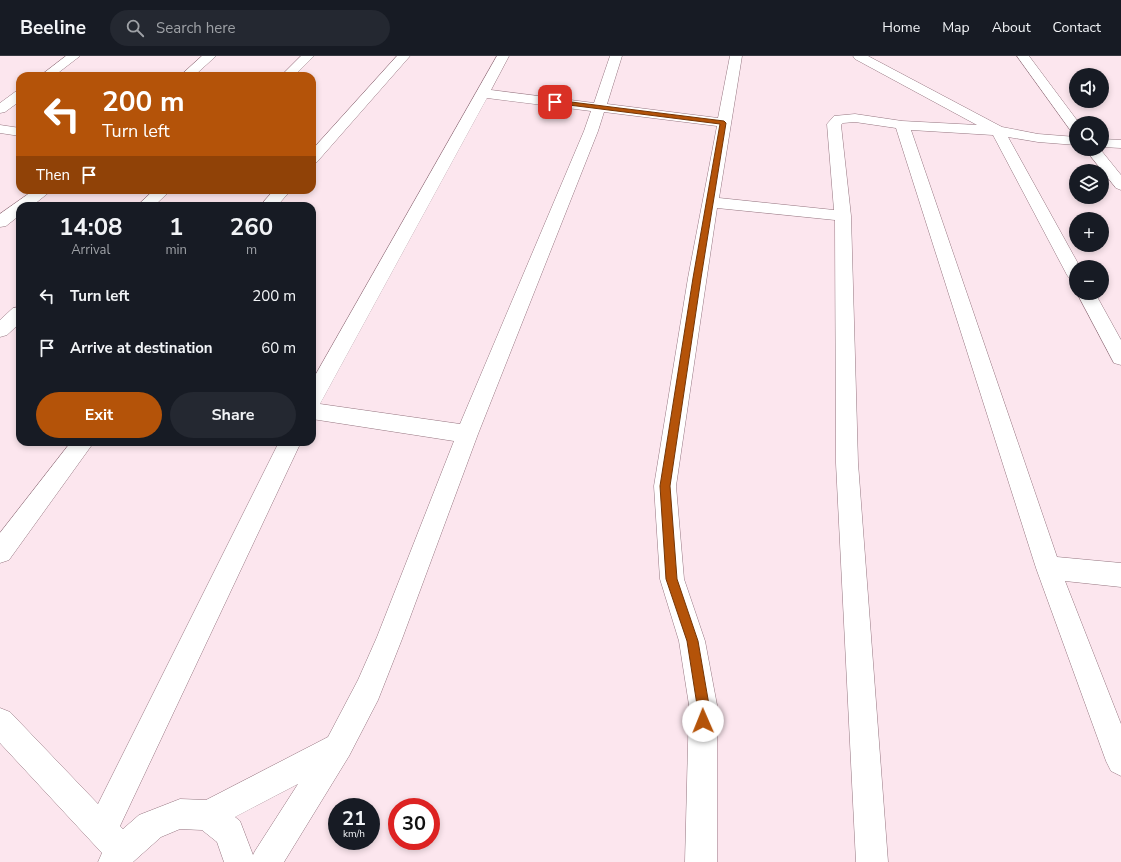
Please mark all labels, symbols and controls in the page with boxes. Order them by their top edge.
search box [110,10,390,46]
text: Beeline [20,15,86,41]
icon: search [124,17,146,39]
text: Search here [156,18,236,38]
text: Home [882,18,920,37]
text: Map [942,18,970,37]
text: About [992,18,1031,37]
text: Contact [1053,18,1101,37]
map controls [1069,68,1109,300]
button: sound [1069,68,1109,108]
text: 200 m [102,83,185,121]
pin [538,85,572,119]
icon: left [36,88,88,140]
icon: arrive [544,91,566,113]
button: search [1069,116,1109,156]
text: Turn left [102,119,170,143]
icon: arrive [78,164,100,186]
button: layers [1069,164,1109,204]
text: Then [36,165,70,185]
text: 14:08 [59,211,122,243]
text: 1 [169,211,183,243]
text: 260 [230,211,273,243]
button: + [1069,212,1109,252]
text: Arrival [71,241,110,259]
text: min [165,241,187,259]
text: m [246,241,257,259]
button: − [1069,260,1109,300]
icon: left [36,285,58,307]
text: Turn left [70,286,129,306]
text: 200 m [252,286,296,306]
icon: arrive [36,337,58,359]
text: Arrive at destination [70,338,213,358]
text: 60 m [261,338,296,358]
button: Exit [36,392,162,438]
button: Share [170,392,296,438]
position arrow [682,700,724,742]
speed limit sign: 30 [388,798,440,850]
text: 21 [342,805,366,832]
text: km/h [343,827,365,841]

